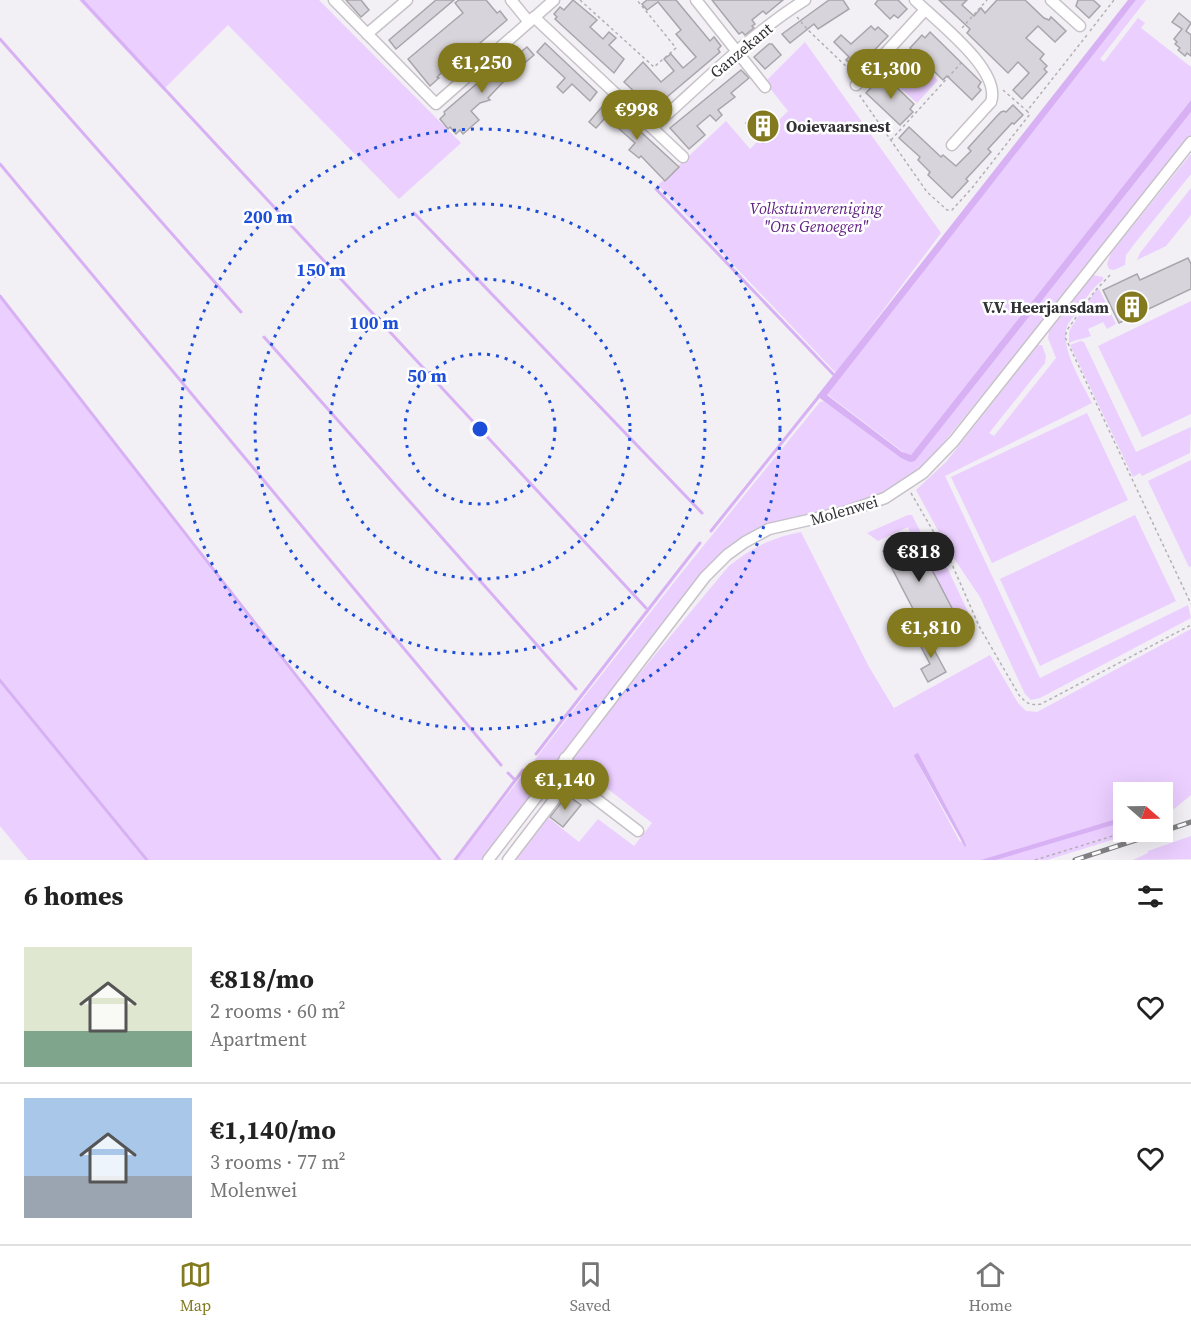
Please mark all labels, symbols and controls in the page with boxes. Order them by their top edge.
street label: Ganzekant [705,17,778,83]
pin: €1,250 [433,43,531,94]
text: €1,250 [452,48,512,76]
pin: €1,300 [842,49,940,100]
text: €1,300 [861,54,921,82]
pin: €998 [601,90,673,141]
text: €998 [615,95,659,123]
building icon: Ooievaarsnest [745,108,781,144]
place label: Ooievaarsnest [786,115,891,137]
park label: Volkstuinvereniging "Ons Genoegen" [750,197,883,237]
text: 200 m [243,204,293,229]
text: 150 m [296,257,346,282]
building icon: V.V. Heerjansdam [1114,289,1150,325]
place label: V.V. Heerjansdam [982,296,1109,318]
text: 100 m [349,310,399,335]
text: 50 m [407,363,447,388]
centre of rings [470,419,490,439]
street label: Molenwei [807,490,881,530]
pin: €818 [883,532,955,583]
text: €818 [897,537,941,565]
pin: €1,810 [882,608,980,659]
text: €1,810 [901,613,961,641]
pin: €1,140 [516,760,614,811]
text: €1,140 [535,765,595,793]
north arrow [1113,782,1173,842]
map controls [1113,782,1173,842]
text: 6 homes [24,878,123,914]
icon: filters [1134,880,1167,913]
text: €818/mo [210,961,314,997]
icon: home [72,971,144,1043]
icon: heart [1134,991,1167,1024]
text: 2 rooms · 60 m² [210,997,346,1025]
text: Apartment [210,1025,307,1053]
text: €1,140/mo [210,1112,336,1148]
icon: home [72,1122,144,1194]
icon: heart [1134,1142,1167,1175]
text: 3 rooms · 77 m² [210,1148,346,1176]
text: Molenwei [210,1176,297,1204]
tab: Map [179,1258,212,1316]
tab: Saved [570,1258,611,1316]
tab: Home [968,1258,1012,1316]

